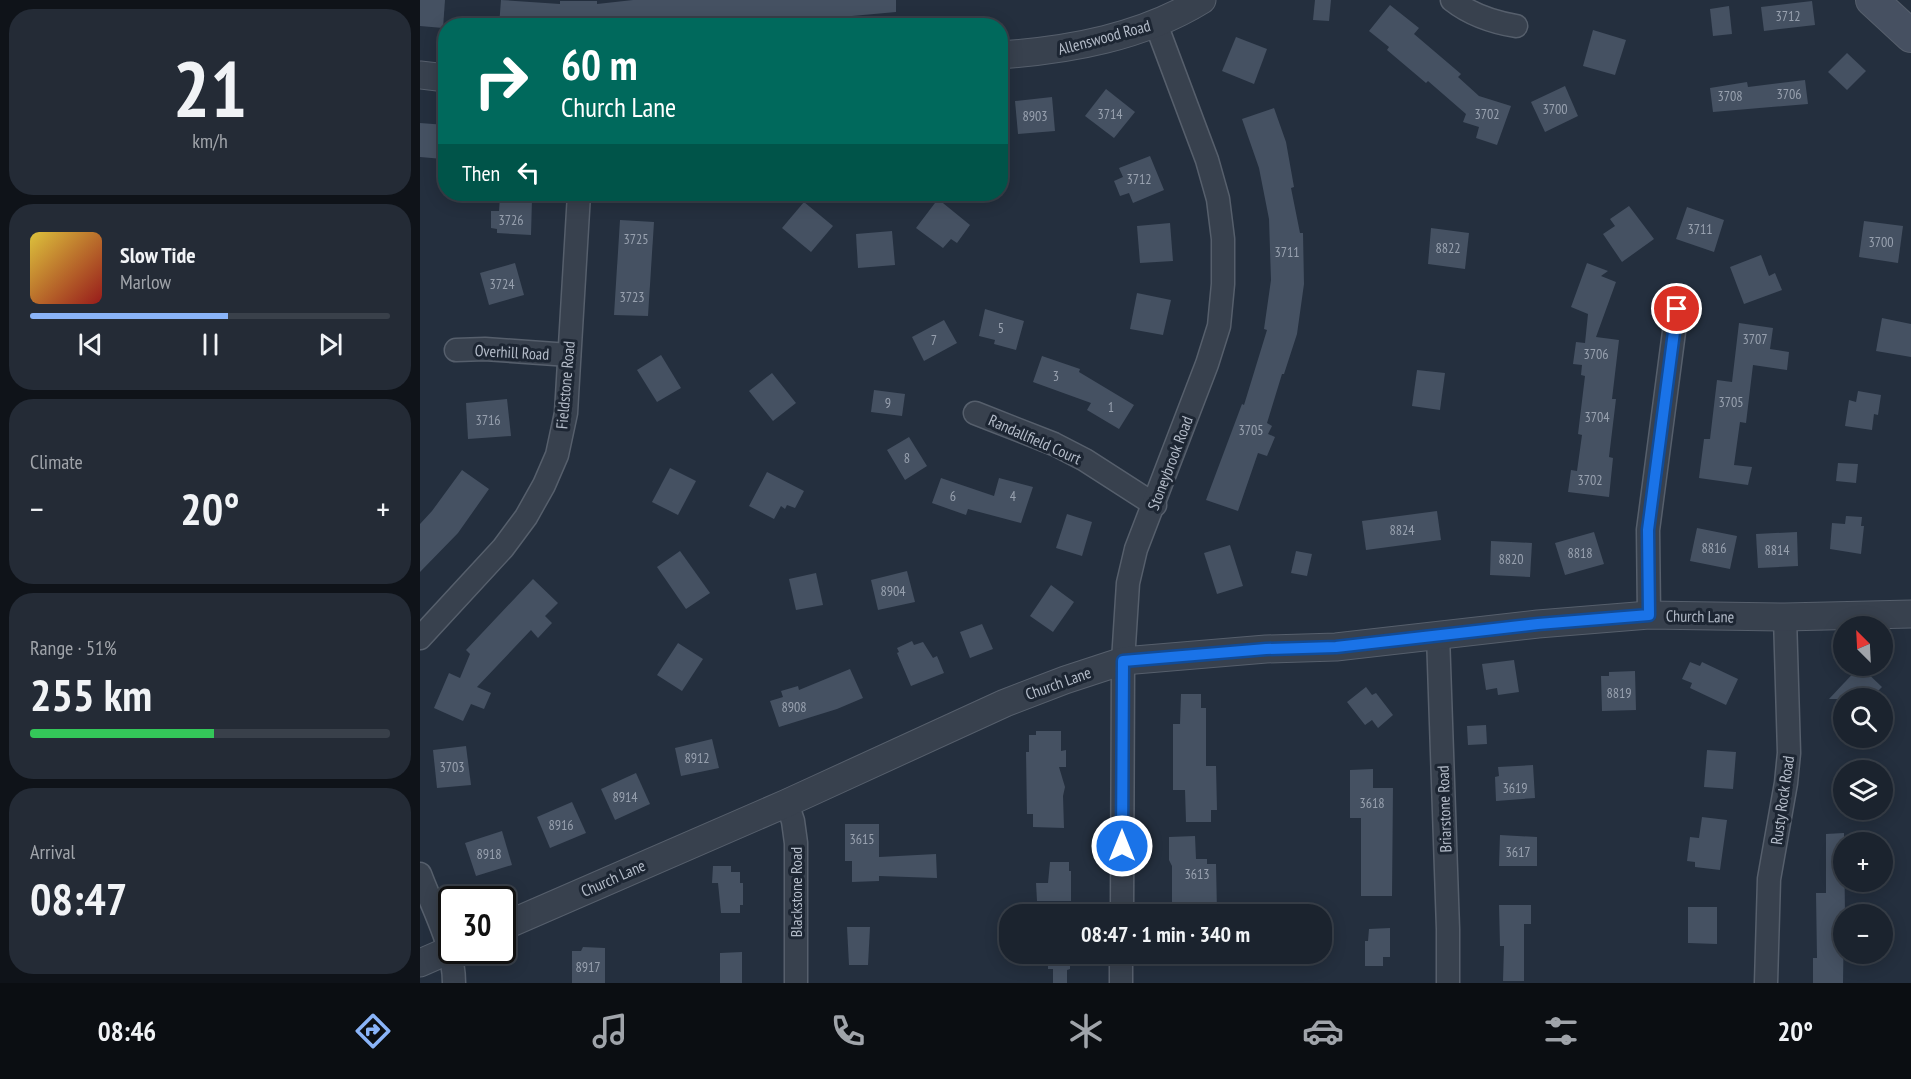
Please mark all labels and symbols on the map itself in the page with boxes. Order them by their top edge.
house number: 3712 [1775,7,1801,25]
street label: Allenswood Road [1056,15,1152,59]
house number: 3706 [1776,85,1802,103]
house number: 3708 [1717,87,1743,105]
house number: 3700 [1542,100,1568,118]
house number: 3714 [1097,105,1123,123]
house number: 3702 [1474,105,1500,123]
house number: 8903 [1022,107,1048,125]
house number: 3712 [1126,170,1152,188]
house number: 3726 [498,211,524,229]
house number: 3711 [1687,220,1713,238]
house number: 3725 [623,230,649,248]
house number: 3700 [1868,233,1894,251]
house number: 8822 [1435,239,1461,257]
house number: 3711 [1274,243,1300,261]
house number: 3724 [489,275,515,293]
pin [1651,283,1702,334]
house number: 3723 [619,288,645,306]
house number: 5 [998,319,1004,337]
house number: 3707 [1742,330,1768,348]
house number: 7 [931,331,937,349]
street label: Overhill Road [474,340,550,364]
street label: Fieldstone Road [551,340,579,430]
house number: 3706 [1583,345,1609,363]
house number: 3 [1053,367,1059,385]
house number: 3705 [1718,393,1744,411]
house number: 9 [885,394,891,412]
house number: 1 [1108,398,1114,416]
house number: 3704 [1584,408,1610,426]
street label: Randallfield Court [986,410,1085,469]
house number: 3716 [475,411,501,429]
street label: Stoneybrook Road [1143,413,1197,513]
house number: 3705 [1238,421,1264,439]
house number: 8 [904,449,910,467]
house number: 3702 [1577,471,1603,489]
house number: 6 [950,487,956,505]
house number: 4 [1010,487,1017,505]
house number: 8824 [1389,521,1415,539]
house number: 8816 [1701,539,1727,557]
house number: 8814 [1764,541,1790,559]
house number: 8818 [1567,544,1593,562]
house number: 8820 [1498,550,1524,568]
house number: 8904 [880,582,906,600]
street label: Church Lane [1666,605,1734,627]
north arrow [1833,616,1893,676]
street label: Church Lane [1022,662,1094,704]
house number: 8819 [1606,684,1632,702]
house number: 8908 [781,698,807,716]
house number: 8912 [684,749,710,767]
street label: Rusty Rock Road [1766,754,1798,846]
house number: 3703 [439,758,465,776]
street label: Briarstone Road [1432,765,1456,853]
house number: 3619 [1502,779,1528,797]
house number: 8914 [612,788,638,806]
house number: 3618 [1359,794,1385,812]
position arrow [1090,814,1154,878]
house number: 8916 [548,816,574,834]
house number: 3615 [849,830,875,848]
house number: 3617 [1505,843,1531,861]
house number: 8918 [476,845,502,863]
street label: Blackstone Road [786,847,806,937]
street label: Church Lane [578,855,648,901]
house number: 3613 [1184,865,1210,883]
speed limit sign: 30 [438,886,516,964]
house number: 8917 [575,958,601,976]

